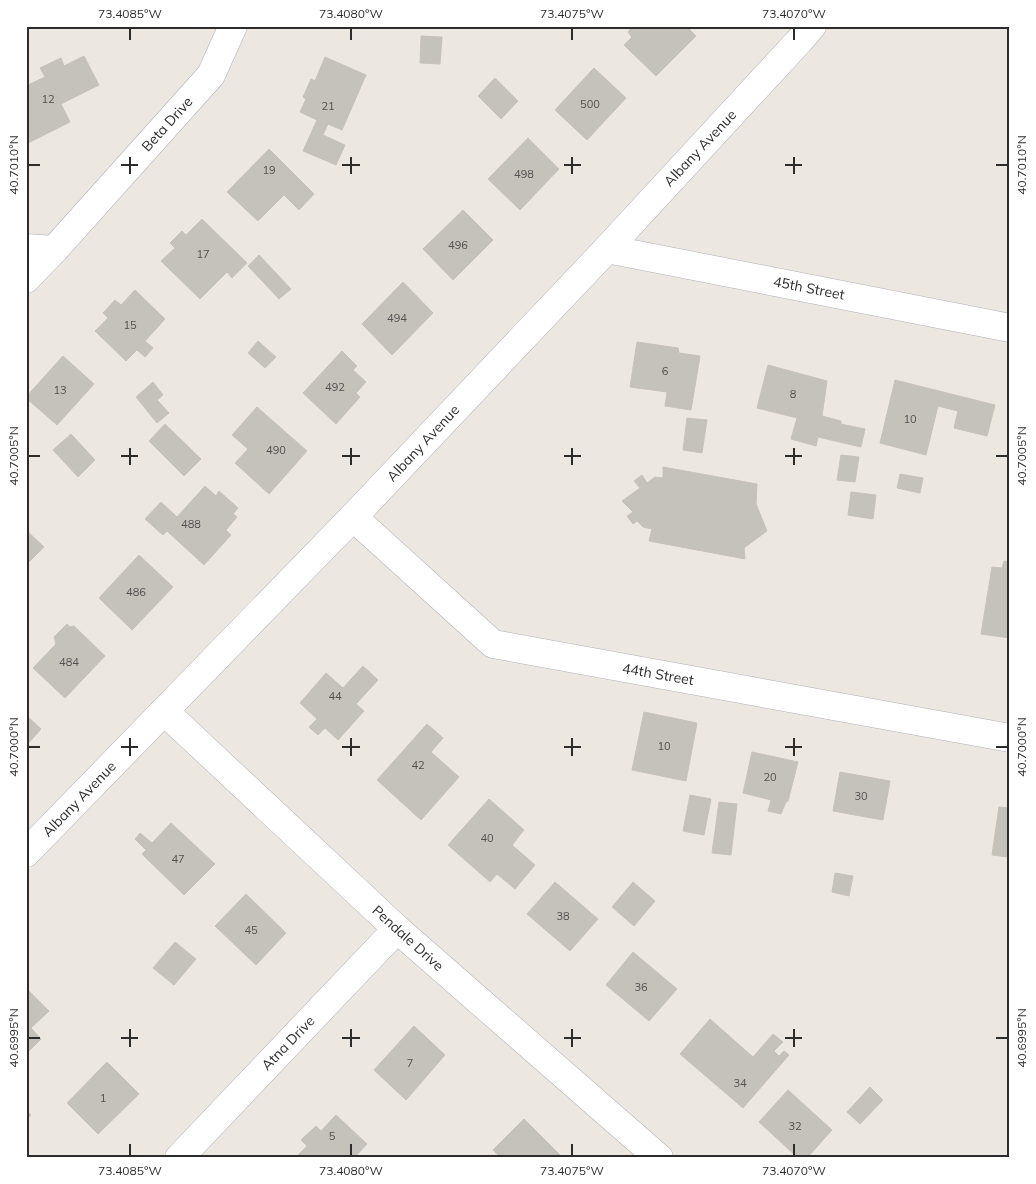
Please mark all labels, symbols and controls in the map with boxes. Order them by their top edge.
text: 73.4085°W [98,6,162,21]
text: 73.4080°W [319,6,383,21]
text: 73.4075°W [540,6,604,21]
text: 73.4070°W [762,6,826,21]
house number: 12 [41,92,55,106]
street label: Beta Drive [138,93,196,155]
house number: 500 [580,97,600,111]
house number: 21 [321,99,335,113]
street label: Albany Avenue [660,106,740,190]
text: 40.7010°N [6,135,21,195]
text: 40.7010°N [1014,135,1029,195]
house number: 19 [262,163,276,177]
house number: 498 [514,167,534,181]
house number: 496 [448,238,468,252]
house number: 17 [196,247,210,261]
street label: 45th Street [772,272,846,304]
house number: 494 [387,311,407,325]
house number: 15 [123,318,137,332]
house number: 6 [662,364,669,378]
house number: 492 [325,380,345,394]
house number: 13 [53,383,67,397]
house number: 8 [790,387,797,401]
street label: Albany Avenue [383,401,463,485]
house number: 10 [903,412,917,426]
text: 40.7005°N [6,426,21,486]
text: 40.7005°N [1014,426,1029,486]
house number: 490 [266,443,286,457]
house number: 488 [181,517,201,531]
house number: 486 [126,585,146,599]
house number: 484 [59,655,79,669]
street label: 44th Street [621,659,695,689]
house number: 44 [328,689,342,703]
text: 40.7000°N [6,717,21,777]
text: 40.7000°N [1014,717,1029,777]
house number: 10 [657,739,671,753]
street label: Albany Avenue [38,757,120,841]
house number: 42 [411,758,425,772]
house number: 20 [763,770,777,784]
house number: 30 [854,789,868,803]
house number: 40 [480,831,494,845]
house number: 47 [171,852,185,866]
street label: Pendale Drive [369,901,447,975]
house number: 38 [556,909,570,923]
house number: 45 [244,923,258,937]
house number: 36 [634,980,648,994]
text: 40.6995°N [6,1008,21,1068]
text: 40.6995°N [1014,1008,1029,1068]
street label: Atna Drive [258,1012,318,1074]
house number: 7 [407,1056,413,1070]
house number: 34 [733,1076,747,1090]
house number: 1 [100,1091,106,1105]
house number: 32 [788,1119,802,1133]
house number: 5 [329,1129,336,1143]
text: 73.4085°W [98,1163,162,1178]
text: 73.4080°W [319,1163,383,1178]
text: 73.4075°W [540,1163,604,1178]
text: 73.4070°W [762,1163,826,1178]

